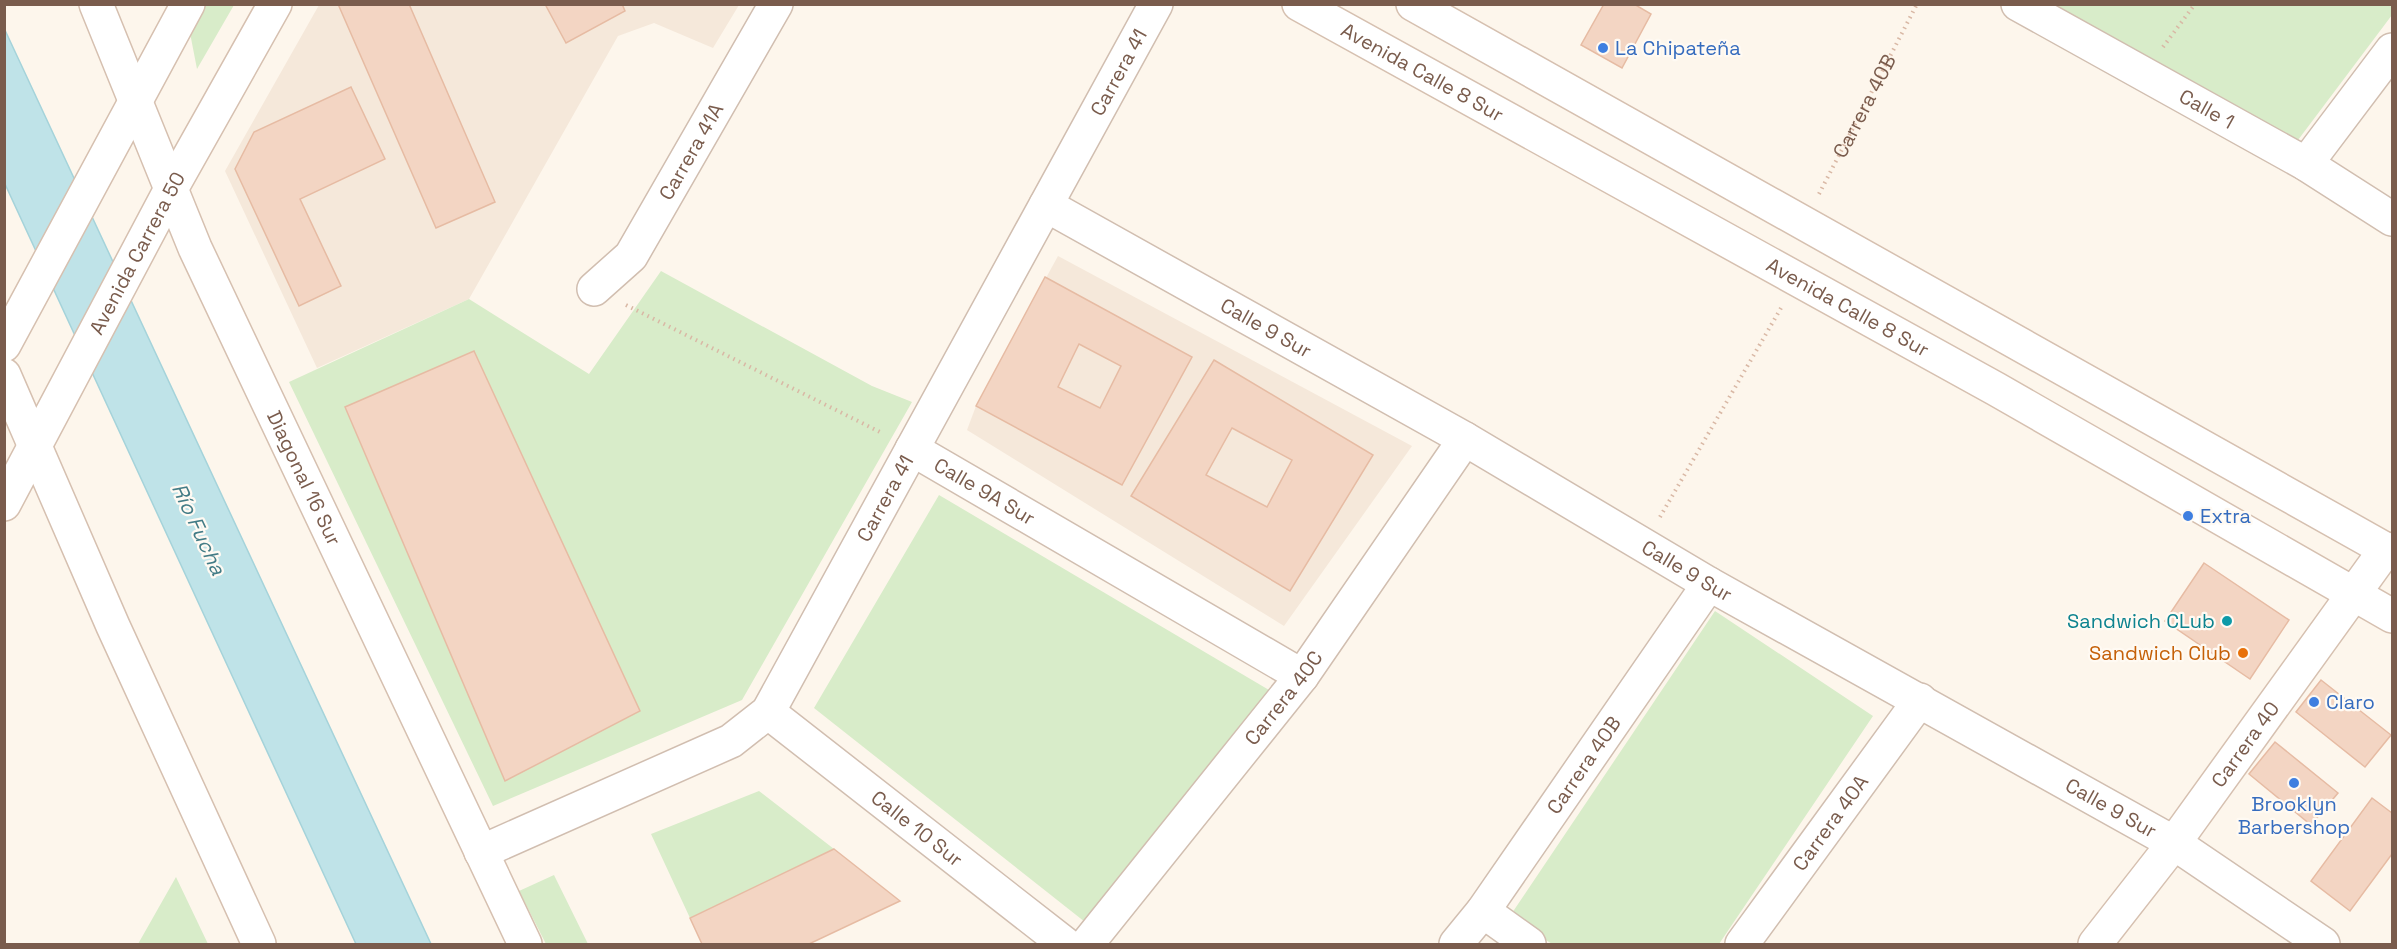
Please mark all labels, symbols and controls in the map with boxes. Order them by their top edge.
street label: Avenida Calle 8 Sur [1336,17,1508,128]
street label: Carrera 41 [1084,24,1153,120]
place label: La Chipateña [1615,35,1741,61]
marker: La Chipateña [1596,41,1610,55]
street label: Carrera 40B [1827,50,1902,162]
street label: Calle 1 [2174,83,2239,135]
street label: Carrera 41A [653,98,729,205]
street label: Avenida Carrera 50 [83,167,191,339]
street label: Avenida Calle 8 Sur [1762,252,1934,363]
street label: Calle 9 Sur [1216,292,1316,364]
street label: Diagonal 16 Sur [261,406,347,550]
street label: Carrera 41 [851,451,919,546]
street label: Calle 9A Sur [929,452,1040,531]
water label: Río Fucha [166,479,232,580]
place label: Extra [2200,503,2251,529]
marker: Extra [2181,509,2195,523]
street label: Calle 9 Sur [1637,534,1737,607]
place label: Sandwich CLub [2067,608,2215,634]
marker: Sandwich CLub [2220,614,2234,628]
place label: Sandwich Club [2089,640,2231,666]
street label: Carrera 40C [1239,646,1329,750]
marker: Sandwich Club [2236,646,2250,660]
place label: Claro [2326,689,2375,715]
marker: Claro [2307,695,2321,709]
street label: Carrera 40 [2205,696,2285,792]
street label: Carrera 40B [1541,711,1627,819]
street label: Carrera 40A [1787,769,1874,876]
street label: Calle 9 Sur [2061,772,2161,844]
marker: Brooklyn Barbershop [2287,776,2301,790]
street label: Calle 10 Sur [866,784,968,872]
place label: Brooklyn Barbershop [2238,791,2350,840]

